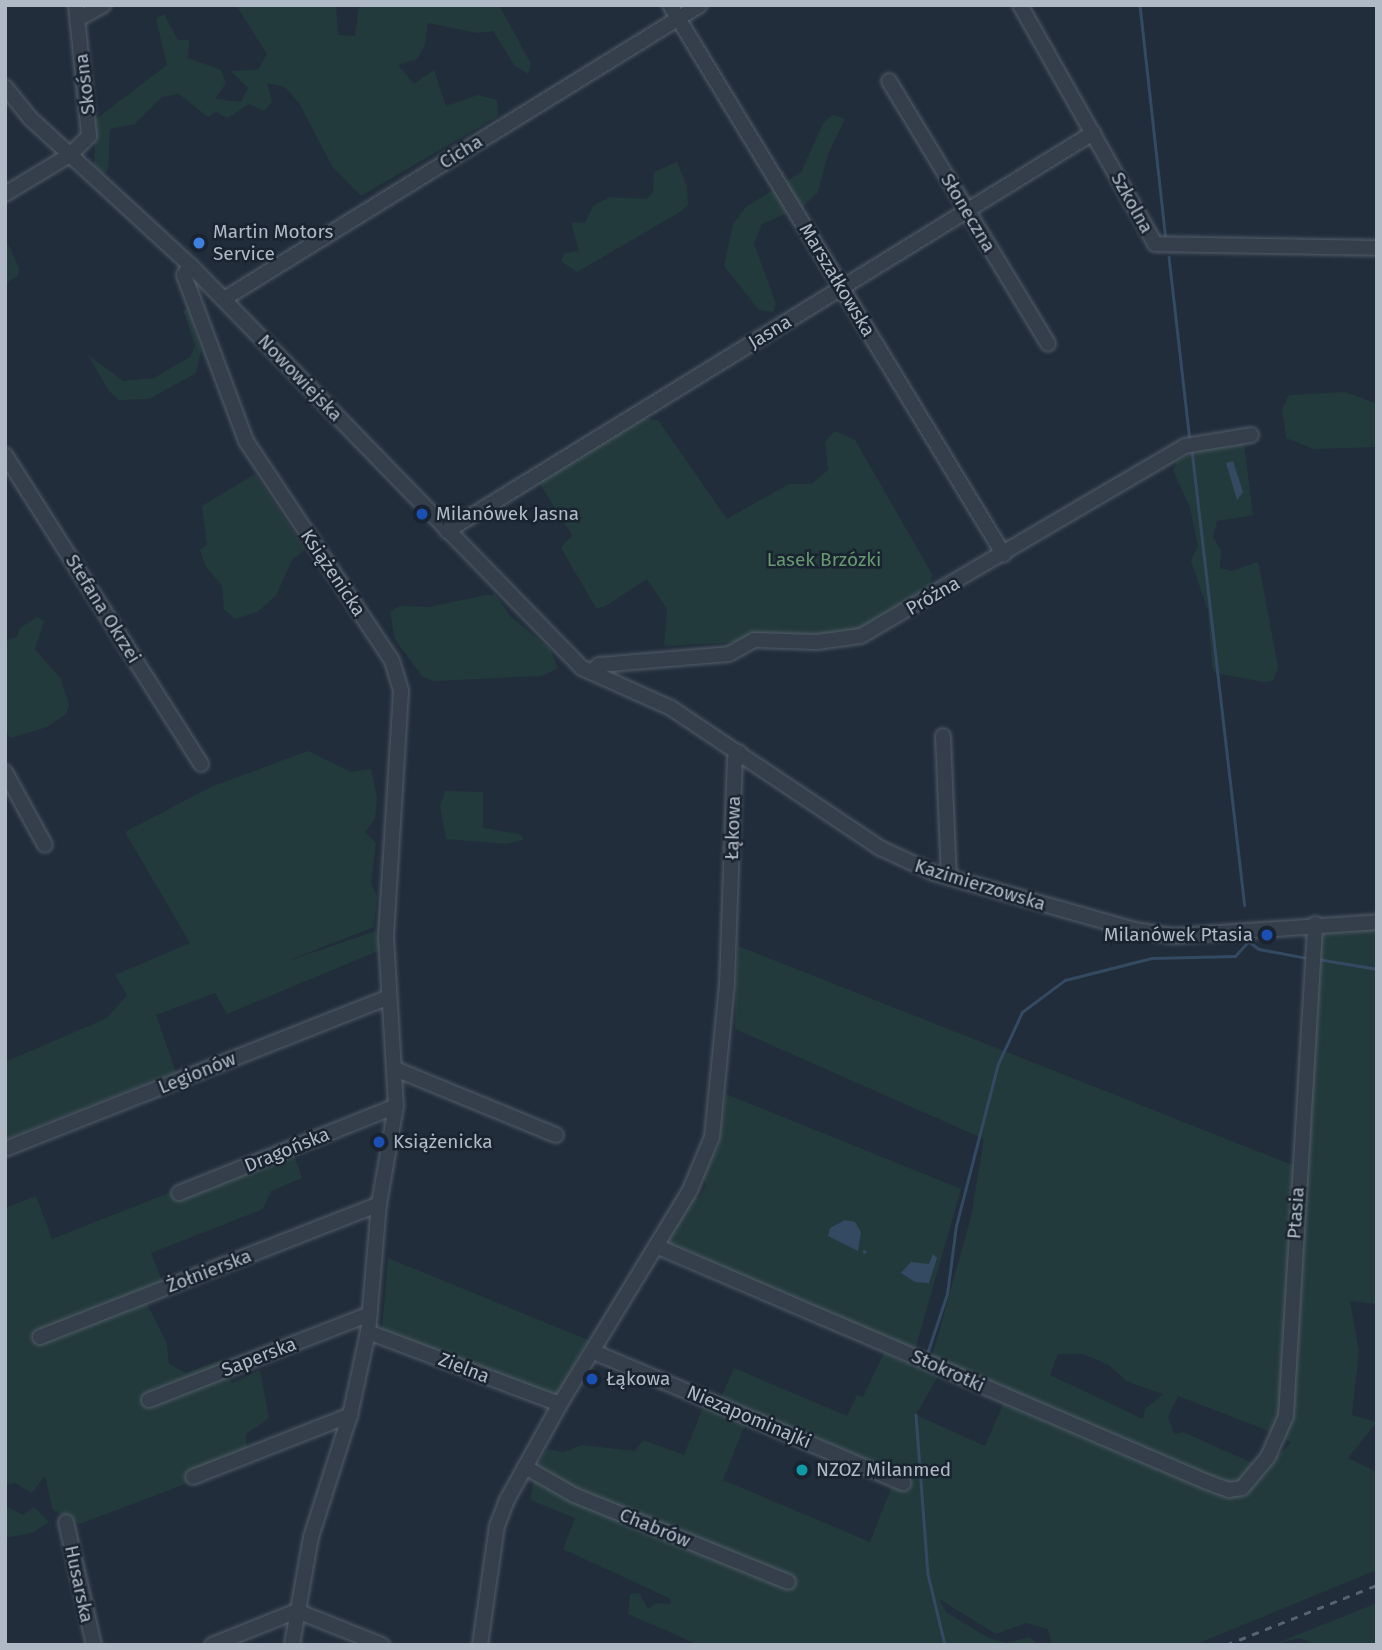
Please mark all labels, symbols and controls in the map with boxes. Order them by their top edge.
street label: Skośna [70,52,100,116]
street label: Cicha [435,130,487,174]
street label: Szkolna [1106,169,1158,237]
street label: Słoneczna [936,170,1000,256]
street label: Marszałkowska [794,219,880,341]
place label: Martin Motors Service [213,221,333,265]
marker: Martin Motors Service [191,235,207,251]
street label: Jasna [744,310,796,354]
street label: Nowowiejska [253,330,347,426]
place label: Milanówek Jasna [436,503,579,525]
marker: Milanówek Jasna [414,506,430,522]
street label: Książenicka [296,525,370,621]
park label: Lasek Brzózki [767,549,881,571]
street label: Stefana Okrzei [60,550,146,668]
street label: Próżna [902,572,964,620]
street label: Łąkowa [720,795,746,861]
street label: Kazimierzowska [912,854,1048,916]
place label: Milanówek Ptasia [1104,924,1253,946]
marker: Milanówek Ptasia [1259,927,1275,943]
street label: Legionów [155,1047,239,1099]
street label: Dragońska [241,1123,333,1177]
place label: Książenicka [393,1131,493,1153]
marker: Książenicka [371,1134,387,1150]
street label: Ptasia [1283,1186,1309,1240]
street label: Żołnierska [163,1244,255,1298]
street label: Saperska [218,1332,300,1382]
street label: Stokrotki [908,1345,988,1397]
street label: Zielna [435,1348,493,1388]
place label: Łąkowa [606,1368,670,1390]
marker: Łąkowa [584,1371,600,1387]
street label: Niezapominajki [684,1381,814,1453]
place label: NZOZ Milanmed [816,1459,951,1481]
marker: NZOZ Milanmed [794,1462,810,1478]
street label: Chabrów [616,1503,694,1553]
street label: Husarska [60,1543,98,1625]

